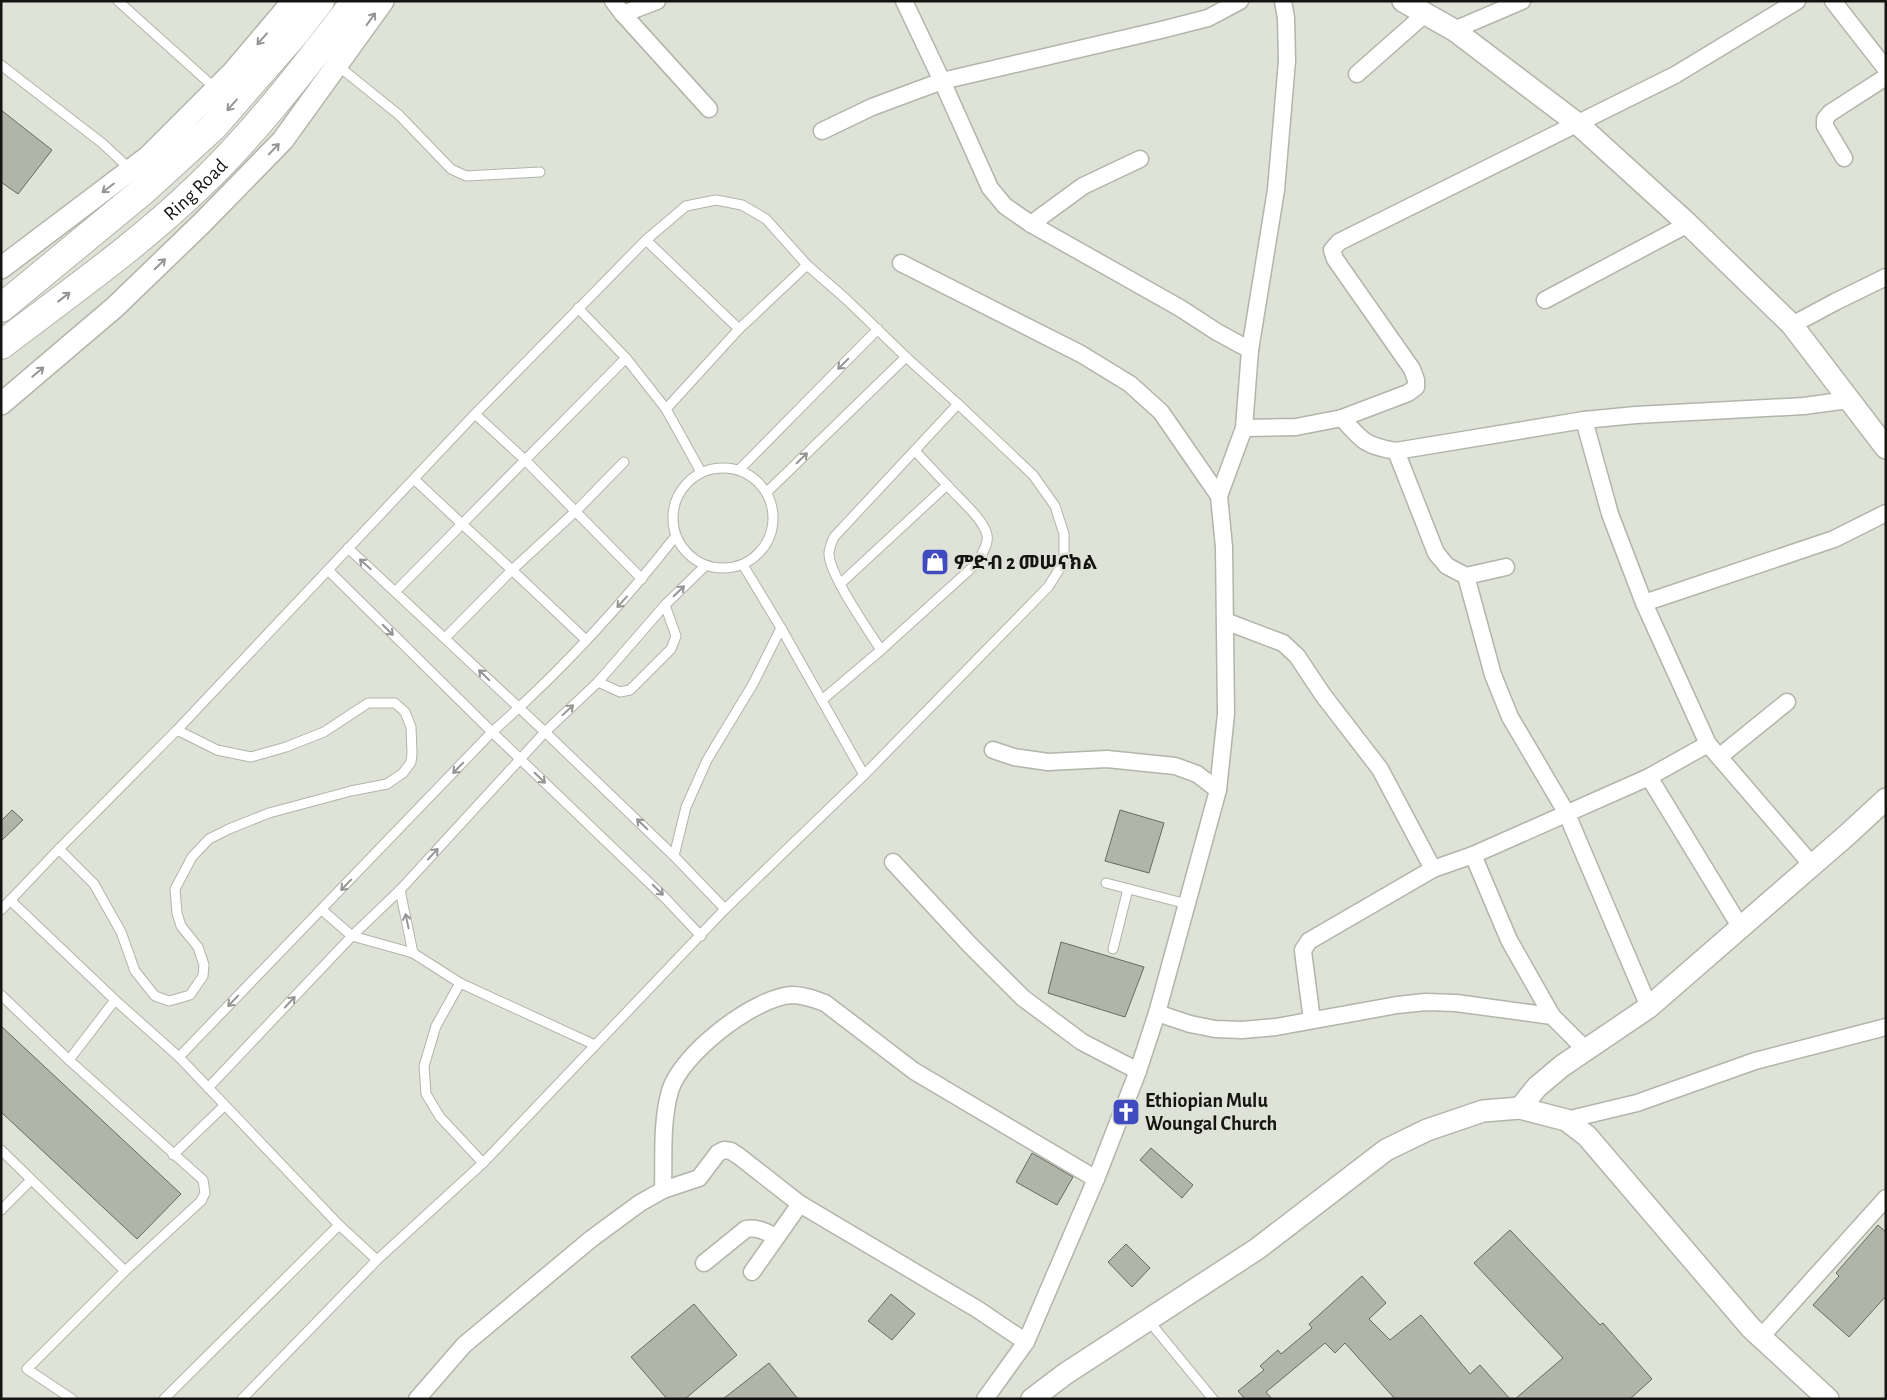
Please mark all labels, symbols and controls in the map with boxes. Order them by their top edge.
one-way arrow [366,12,376,26]
one-way arrow [256,32,267,45]
one-way arrow [226,99,238,112]
one-way arrow [268,143,280,155]
street label: Ring Road [160,155,231,224]
one-way arrow [102,183,115,194]
one-way arrow [153,258,166,270]
one-way arrow [57,291,70,302]
one-way arrow [837,358,850,370]
one-way arrow [32,367,45,378]
one-way arrow [796,452,808,464]
shop icon: ምድብ 2 መሠናክል [920,547,950,577]
place label: ምድብ 2 መሠናክል [954,553,1098,573]
one-way arrow [359,558,372,570]
one-way arrow [673,585,685,597]
one-way arrow [616,595,628,608]
one-way arrow [382,624,395,636]
one-way arrow [477,669,490,681]
one-way arrow [562,704,575,716]
one-way arrow [453,761,465,773]
one-way arrow [534,772,546,784]
one-way arrow [635,818,648,830]
one-way arrow [427,847,439,860]
one-way arrow [340,878,352,891]
one-way arrow [651,884,664,896]
one-way arrow [401,914,411,930]
one-way arrow [227,995,239,1008]
one-way arrow [284,995,296,1008]
place label: Ethiopian Mulu Woungal Church [1145,1091,1277,1134]
church icon: Ethiopian Mulu Woungal Church [1111,1097,1141,1127]

